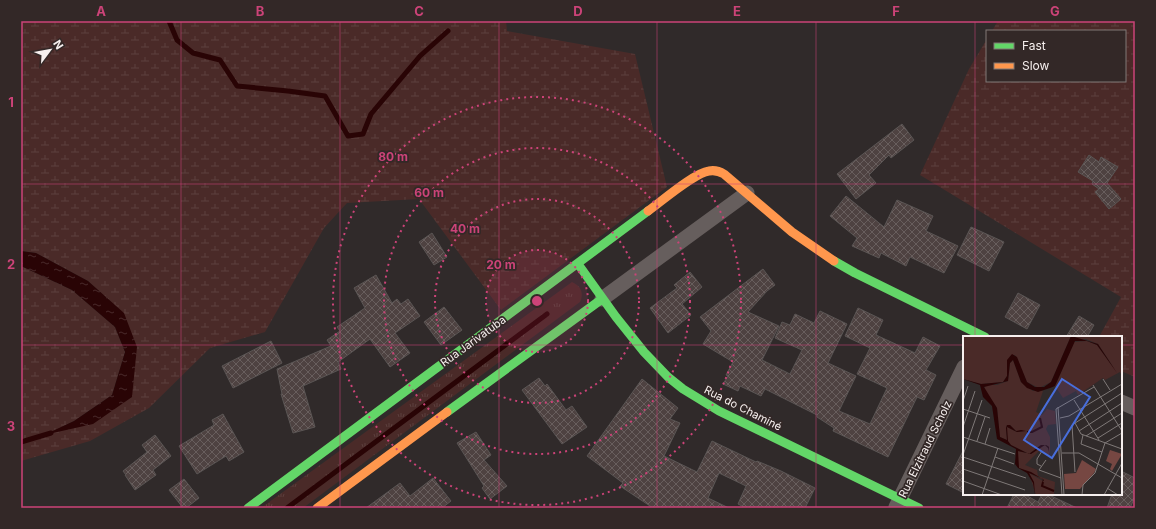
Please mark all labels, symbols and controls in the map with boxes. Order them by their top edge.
text: A [96,3,106,19]
text: B [256,3,265,19]
text: C [414,3,424,19]
text: D [573,3,583,19]
text: E [733,3,741,19]
text: F [892,3,900,19]
text: G [1050,3,1060,19]
north arrow [30,30,70,70]
legend [986,30,1126,82]
text: N [50,37,67,52]
text: Fast [1022,38,1046,53]
text: Slow [1022,58,1050,73]
text: 1 [8,94,14,110]
text: 80 m [378,149,408,164]
text: 60 m [414,185,444,200]
text: 40 m [450,221,480,236]
text: 2 [7,256,15,272]
text: 20 m [486,257,516,272]
centre of rings [530,294,544,308]
street label: Rua Jarivatuba [437,312,509,370]
inset map [963,336,1122,495]
street label: Rua do Chaminé [702,382,784,434]
street label: Rua Elzitraud Scholz [895,398,955,500]
text: 3 [7,418,15,434]

